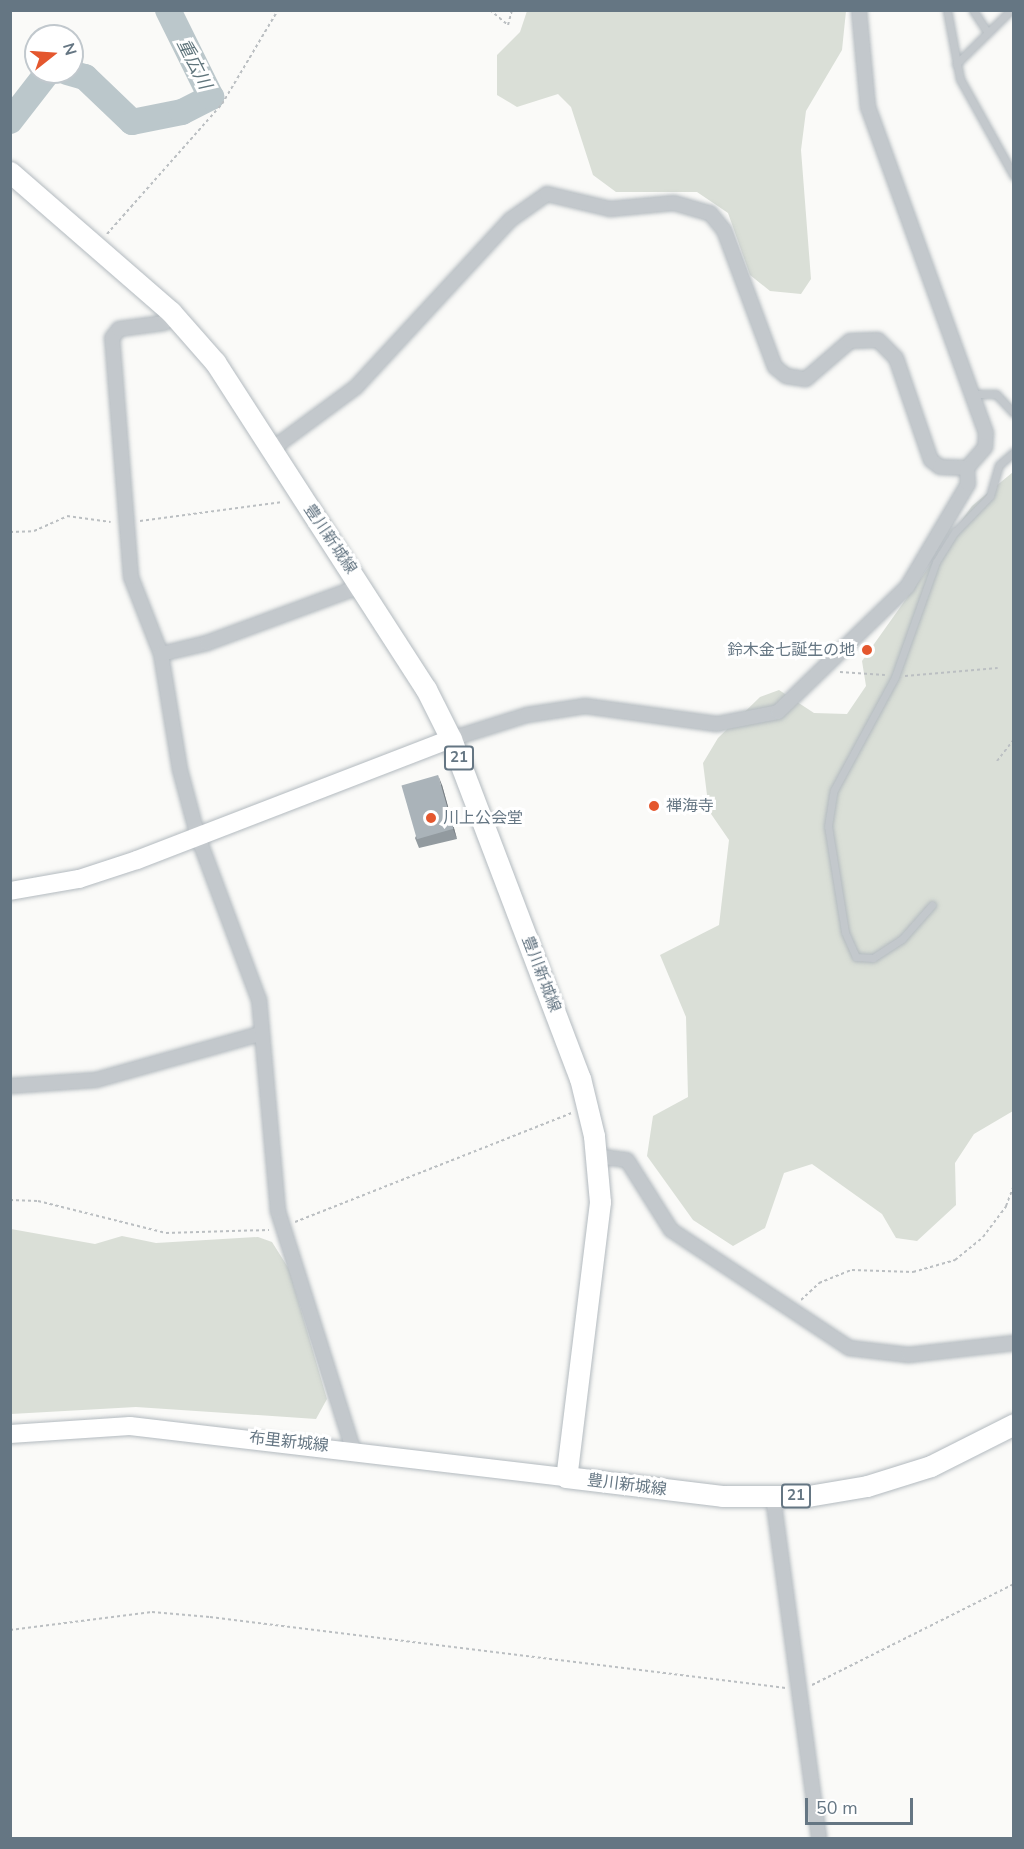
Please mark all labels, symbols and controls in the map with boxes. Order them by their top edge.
north arrow [24,24,84,84]
water label: 重広川 [172,35,216,93]
text: N [57,40,82,58]
street label: 豊川新城線 [300,500,360,578]
place label: 鈴木金七誕生の地 [727,640,855,660]
marker: 鈴木金七誕生の地 [860,643,874,657]
road number: 21 [444,746,474,770]
place label: 禅海寺 [666,796,714,816]
marker: 禅海寺 [647,799,661,813]
place label: 川上公会堂 [443,808,523,828]
marker: 川上公会堂 [424,811,438,825]
street label: 豊川新城線 [518,933,564,1015]
street label: 布里新城線 [248,1428,330,1456]
street label: 豊川新城線 [586,1471,668,1499]
road number: 21 [781,1484,811,1508]
scale bar [808,1786,916,1824]
text: 50 m [816,1796,858,1820]

